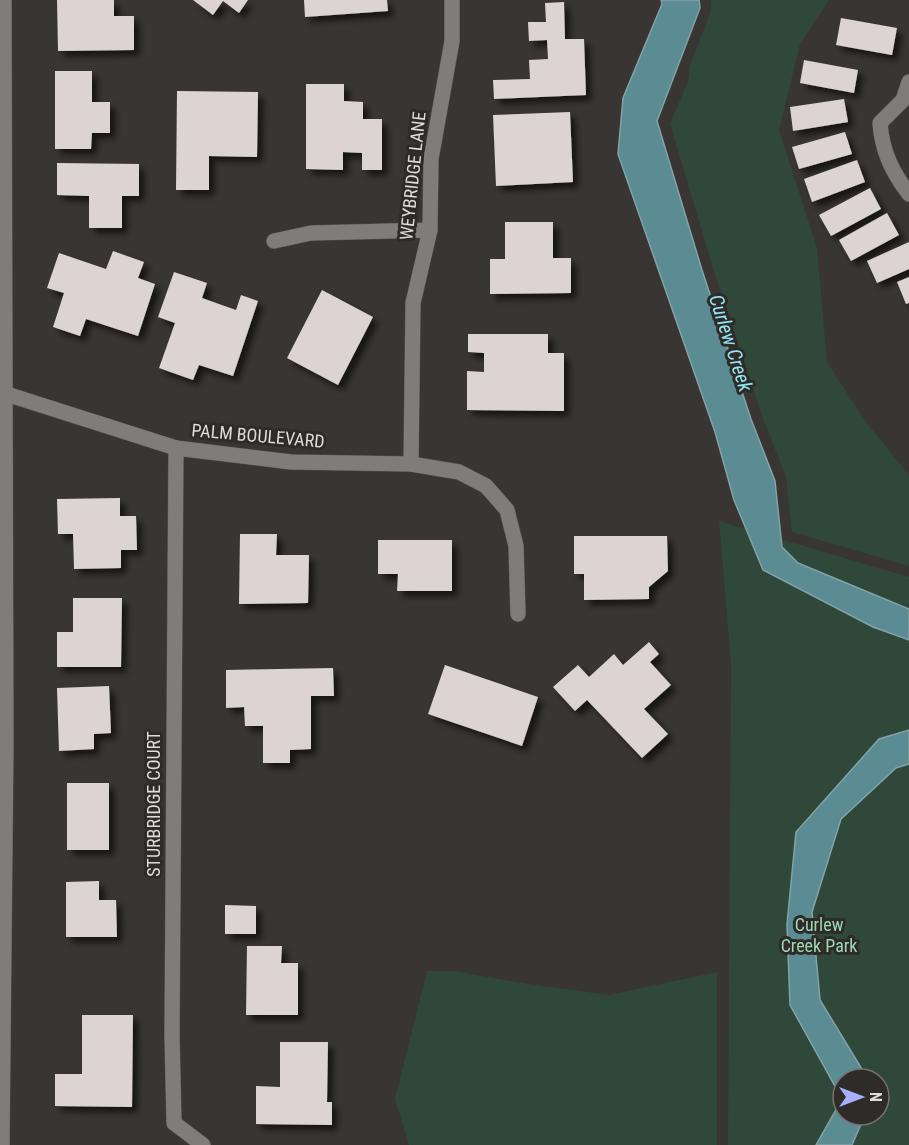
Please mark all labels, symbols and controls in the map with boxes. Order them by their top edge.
street label: WEYBRIDGE LANE [395,111,430,241]
water label: Curlew Creek [704,291,758,396]
street label: PALM BOULEVARD [191,419,325,452]
street label: STURBRIDGE COURT [143,731,164,877]
park label: Curlew Creek Park [781,914,857,956]
north arrow [831,1067,891,1127]
text: N [866,1092,885,1102]

